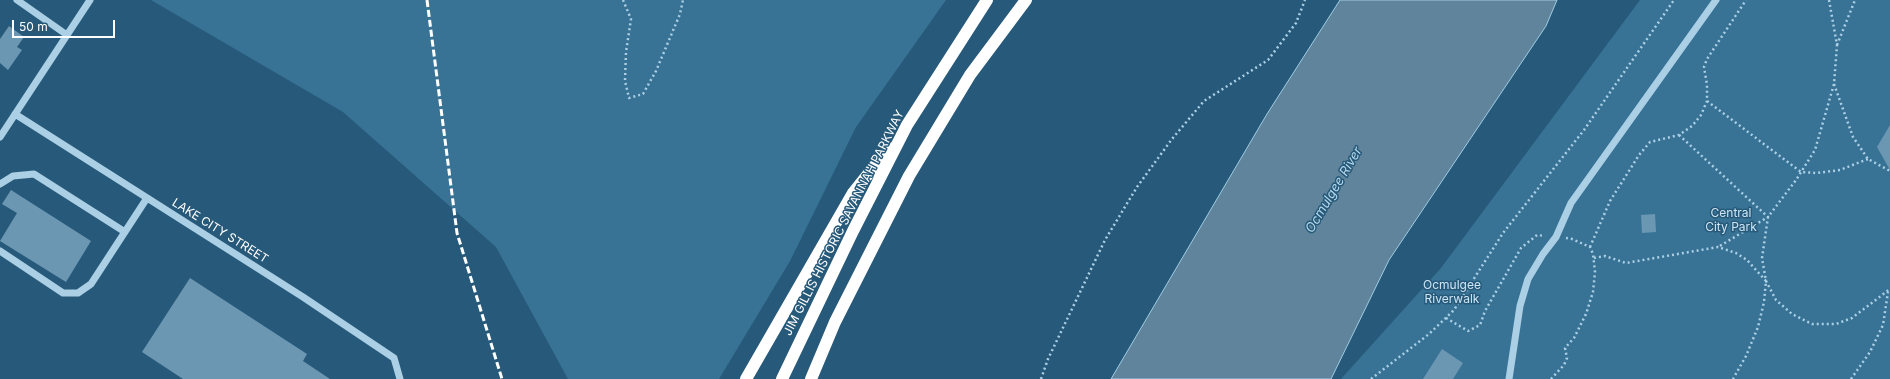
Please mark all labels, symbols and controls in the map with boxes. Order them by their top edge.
scale bar [14,12,117,38]
text: 50 m [19,19,48,34]
street label: JIM GILLIS HISTORIC SAVANNAH PARKWAY [781,108,907,338]
water label: Ocmulgee River [1302,144,1366,236]
street label: LAKE CITY STREET [169,196,271,266]
park label: Central City Park [1705,206,1757,234]
park label: Ocmulgee Riverwalk [1423,278,1481,306]

